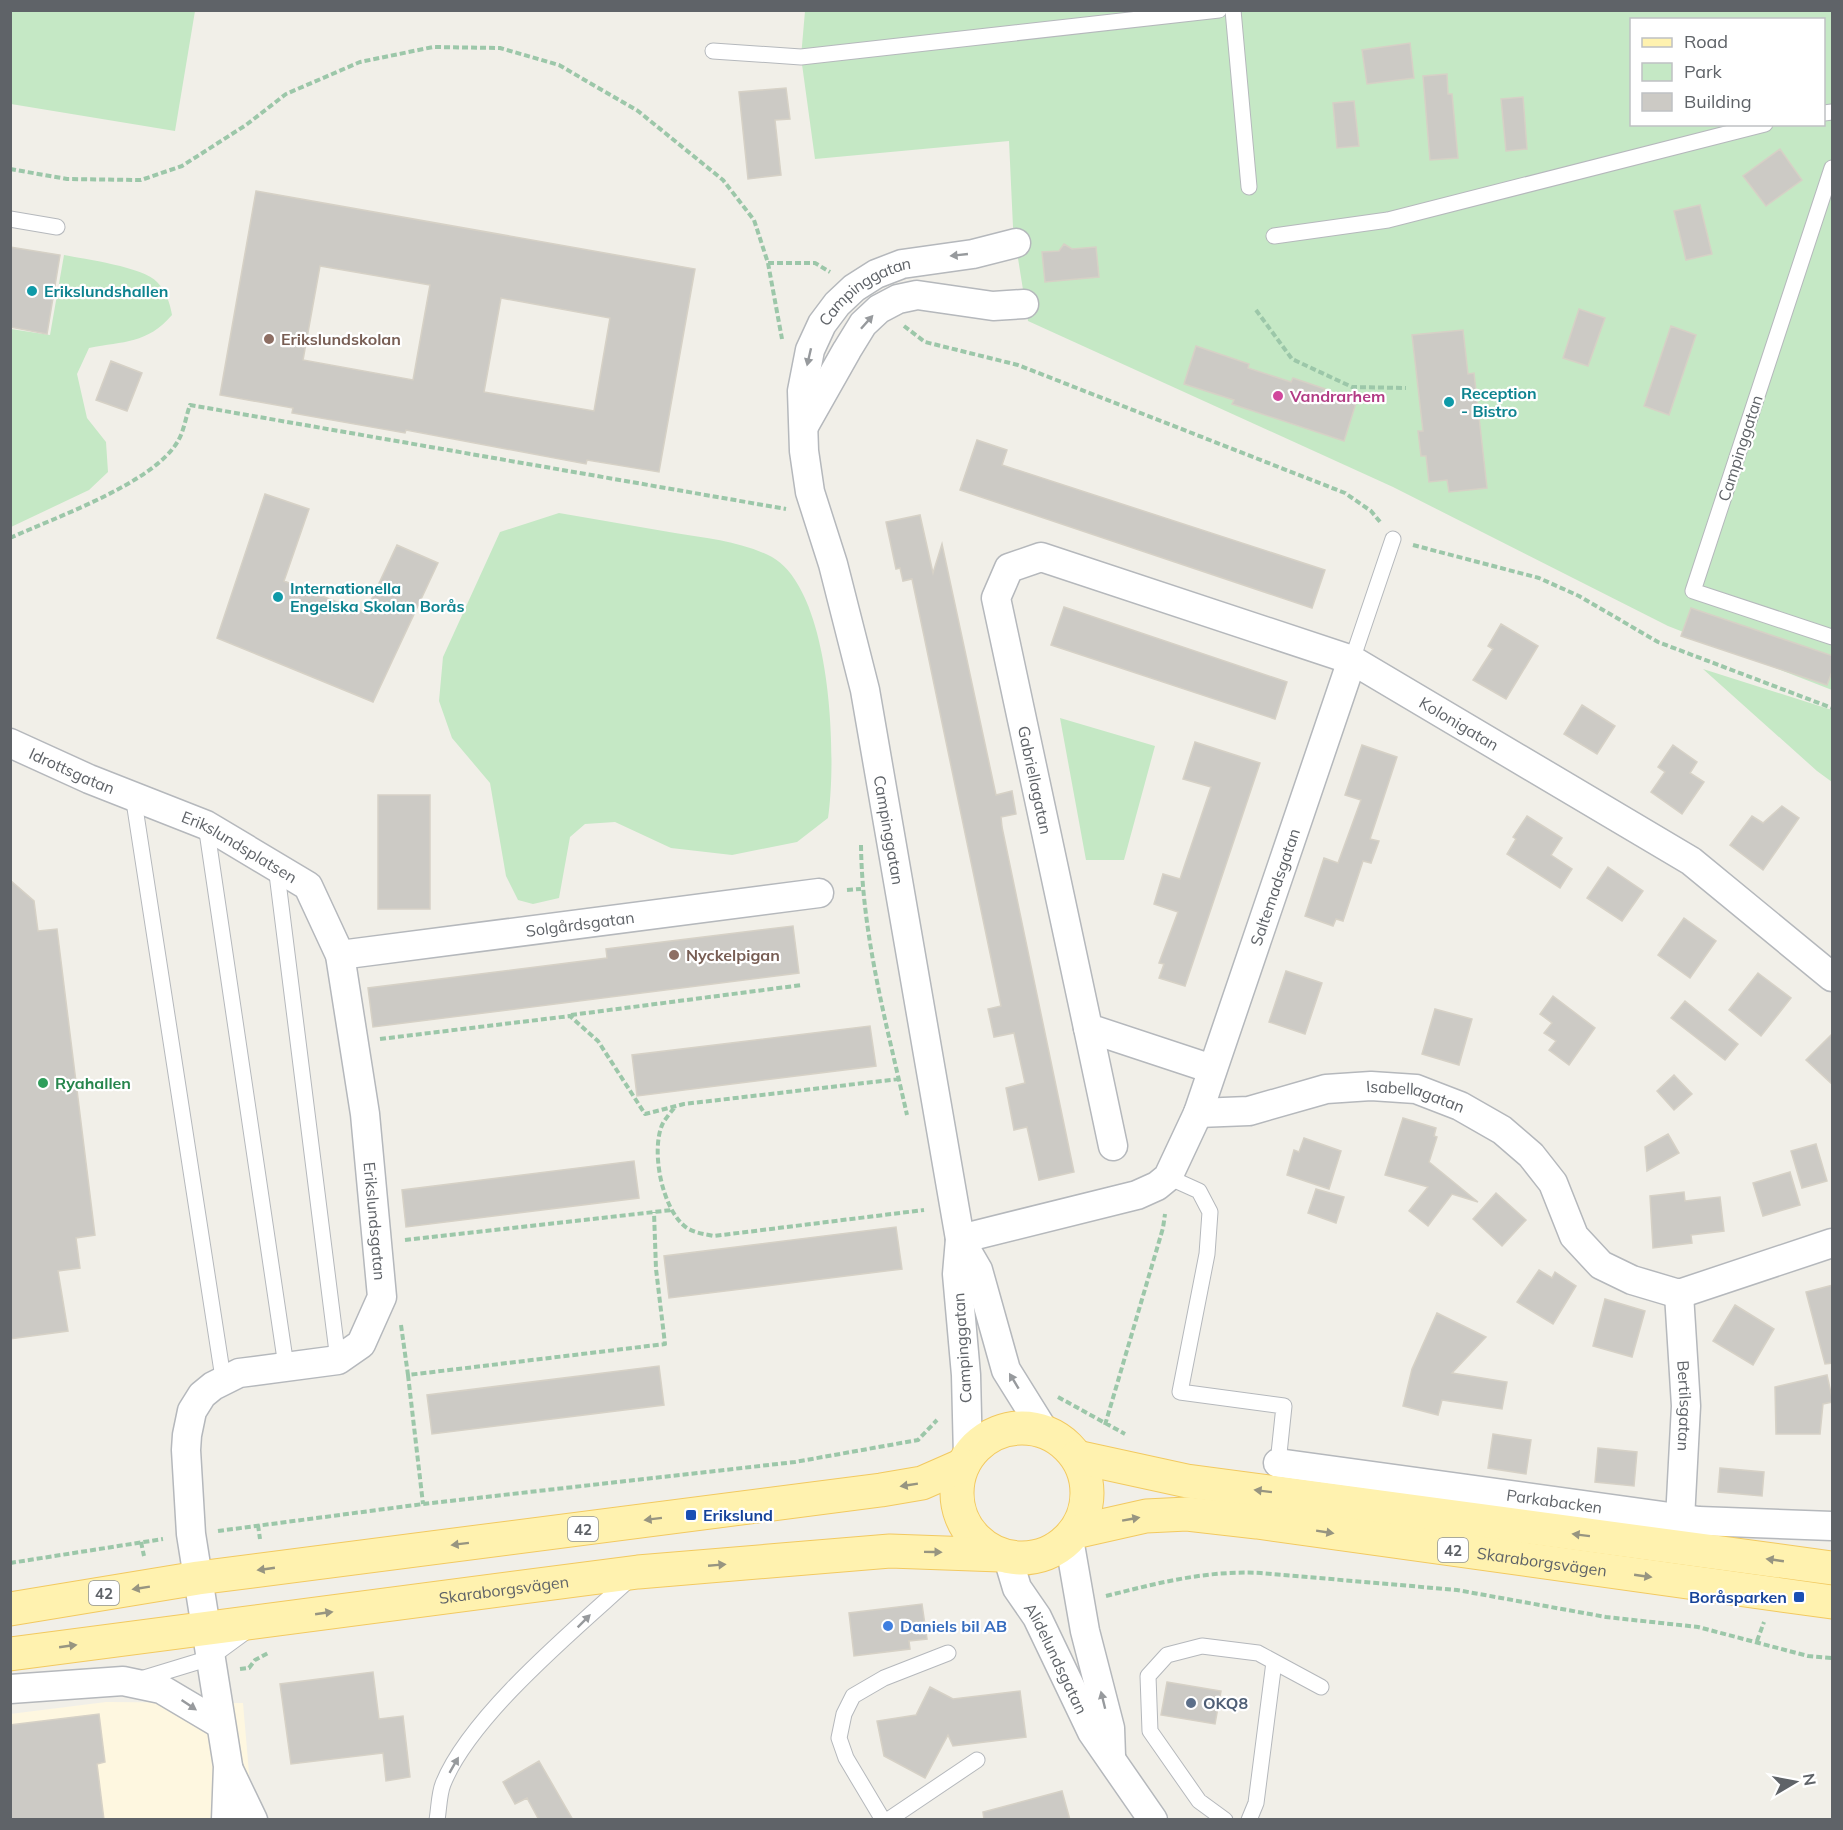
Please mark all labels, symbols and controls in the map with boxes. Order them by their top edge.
legend [1630,18,1825,126]
text: Road [1684,30,1728,53]
text: Park [1684,60,1723,83]
text: Building [1684,90,1752,113]
one-way arrow [949,251,968,260]
street label: Campinggatan [814,253,912,330]
place label: Erikslundshallen [44,281,168,301]
marker: Erikslundshallen [25,284,39,298]
one-way arrow [860,315,873,330]
place label: Erikslundskolan [281,329,401,349]
marker: Erikslundskolan [262,332,276,346]
one-way arrow [804,348,813,367]
place label: Reception - Bistro [1461,383,1537,421]
place label: Vandrarhem [1289,386,1385,406]
marker: Vandrarhem [1271,389,1285,403]
street label: Campinggatan [1713,392,1767,504]
marker: Reception - Bistro [1442,395,1456,409]
place label: Internationella Engelska Skolan Borås [290,578,464,616]
marker: Internationella Engelska Skolan Borås [271,590,285,604]
street label: Kolonigatan [1416,692,1503,755]
street label: Gabriellagatan [1014,724,1056,836]
street label: Idrottsgatan [26,743,118,798]
street label: Campinggatan [870,774,908,886]
street label: Erikslundsplatsen [179,806,301,887]
street label: Saltemadsgatan [1246,826,1304,948]
street label: Solgårdsgatan [525,907,635,941]
place label: Nyckelpigan [686,945,780,965]
marker: Nyckelpigan [667,948,681,962]
place label: Ryahallen [55,1073,131,1093]
marker: Ryahallen [36,1076,50,1090]
street label: Isabellagatan [1366,1076,1467,1117]
street label: Erikslundsgatan [359,1161,390,1281]
street label: Campinggatan [948,1292,976,1404]
street label: Bertilsgatan [1673,1360,1696,1452]
one-way arrow [1008,1373,1019,1389]
one-way arrow [899,1481,918,1490]
street label: Parkabacken [1505,1485,1604,1518]
one-way arrow [1254,1486,1273,1495]
place label: Erikslund [703,1505,773,1525]
marker: Erikslund [684,1508,698,1522]
one-way arrow [1122,1514,1141,1523]
one-way arrow [643,1515,662,1524]
road number: 42 [568,1517,598,1541]
one-way arrow [1316,1527,1335,1536]
one-way arrow [1572,1530,1591,1539]
road number: 42 [1438,1538,1468,1562]
one-way arrow [450,1540,469,1549]
street label: Skaraborgsvägen [1476,1543,1608,1581]
one-way arrow [923,1547,942,1556]
one-way arrow [1765,1556,1784,1565]
one-way arrow [708,1561,727,1570]
one-way arrow [257,1565,276,1574]
street label: Skaraborgsvägen [438,1571,570,1608]
one-way arrow [1633,1572,1652,1581]
road number: 42 [89,1581,119,1605]
one-way arrow [131,1583,150,1592]
place label: Boråsparken [1689,1587,1787,1607]
marker: Boråsparken [1792,1590,1806,1604]
street label: Alidelundsgatan [1020,1599,1092,1717]
one-way arrow [315,1608,334,1617]
one-way arrow [577,1614,591,1628]
place label: Daniels bil AB [900,1616,1007,1636]
marker: Daniels bil AB [881,1619,895,1633]
one-way arrow [59,1642,78,1651]
one-way arrow [1098,1691,1107,1709]
place label: OKQ8 [1203,1693,1248,1713]
marker: OKQ8 [1184,1696,1198,1710]
one-way arrow [181,1699,197,1711]
north arrow [1765,1752,1825,1812]
one-way arrow [449,1756,459,1773]
text: N [1799,1772,1821,1787]

